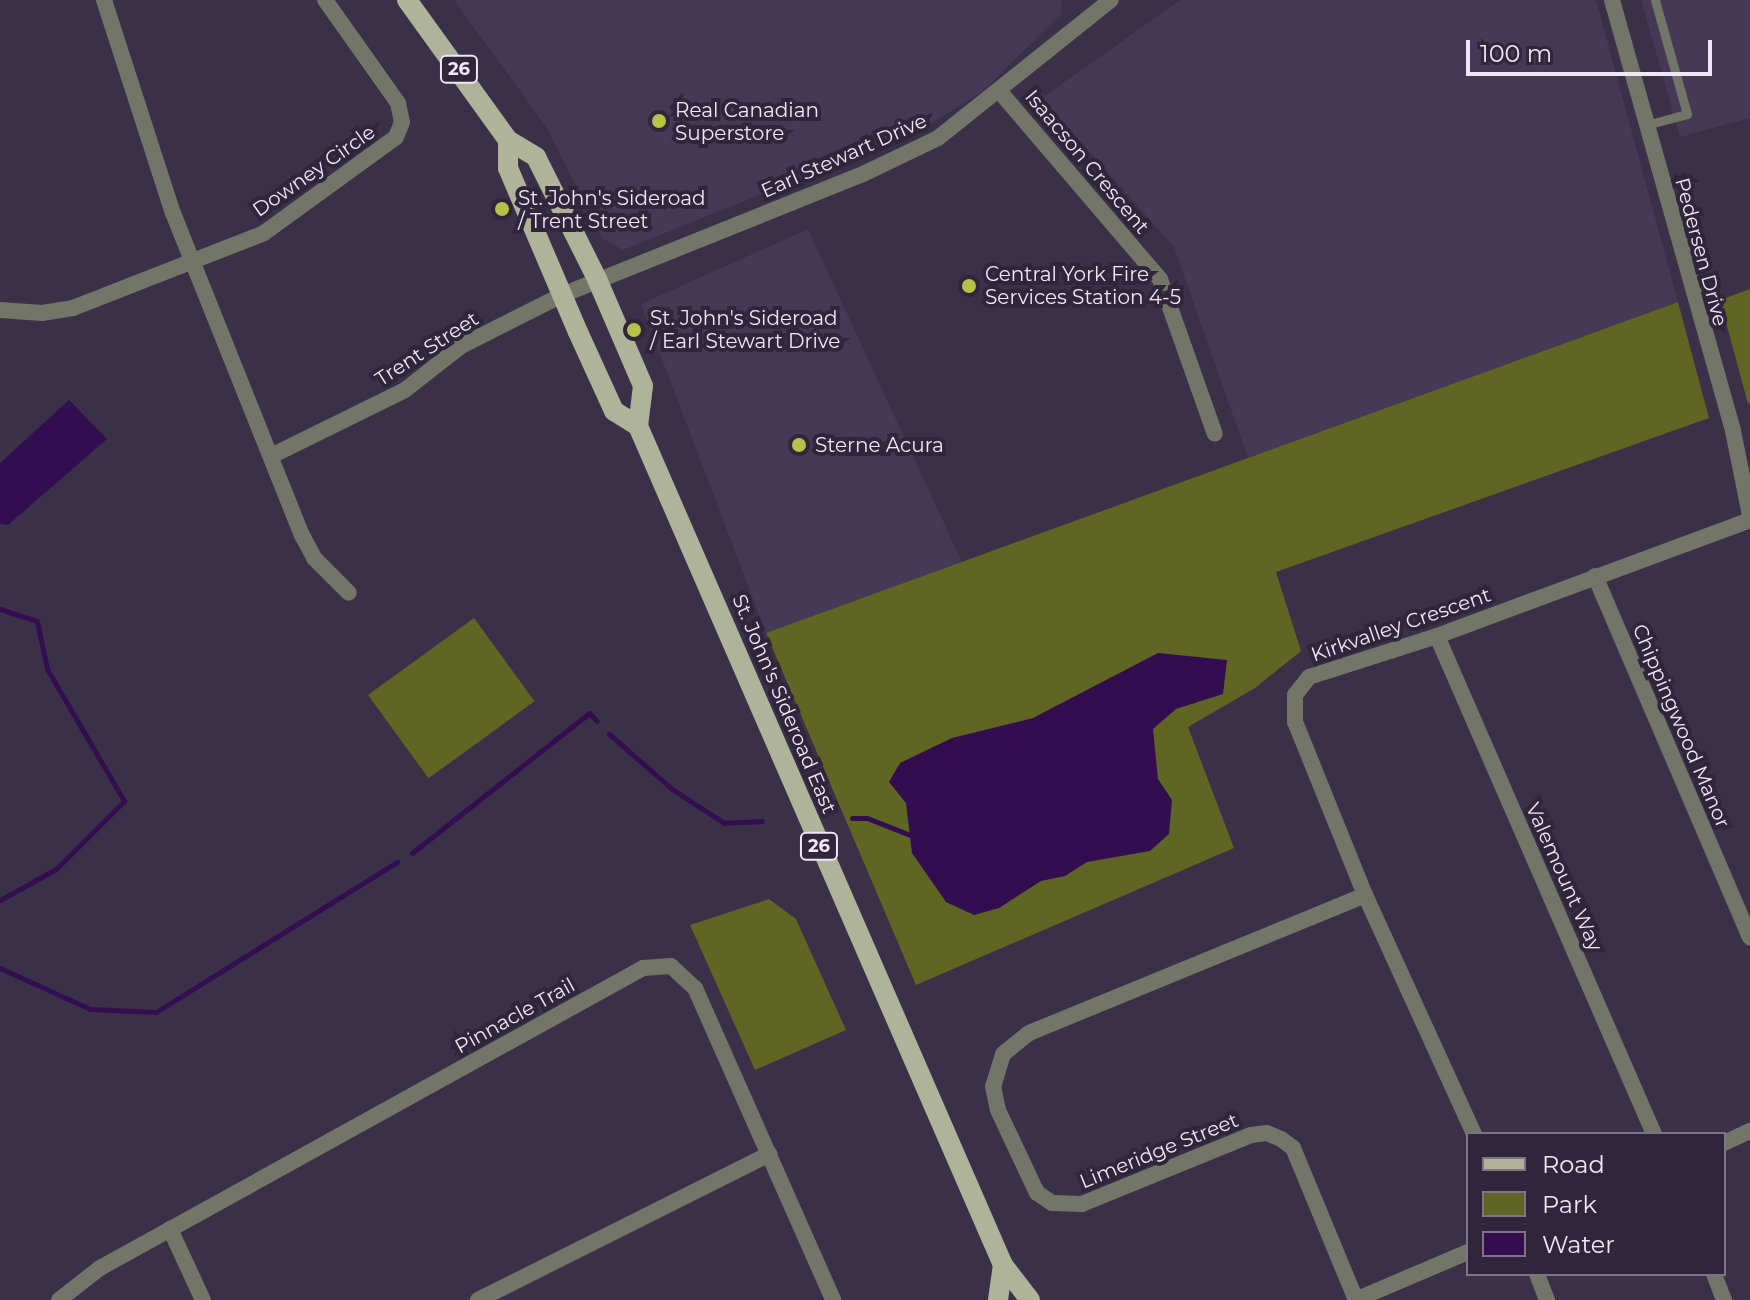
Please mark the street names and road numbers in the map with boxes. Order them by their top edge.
road number: 26 [439,55,479,83]
street label: Isaacson Crescent [1020,85,1154,239]
street label: Earl Stewart Drive [758,109,930,203]
street label: Downey Circle [248,120,380,222]
street label: Pedersen Drive [1670,175,1732,329]
street label: Trent Street [371,307,483,391]
street label: Kirkvalley Crescent [1308,583,1494,667]
street label: St. John's Sideroad East [727,591,841,817]
street label: Chippingwood Manor [1627,621,1735,831]
street label: Valemount Way [1521,799,1607,955]
road number: 26 [799,832,839,860]
street label: Pinnacle Trail [451,973,579,1059]
street label: Limeridge Street [1076,1108,1242,1194]

